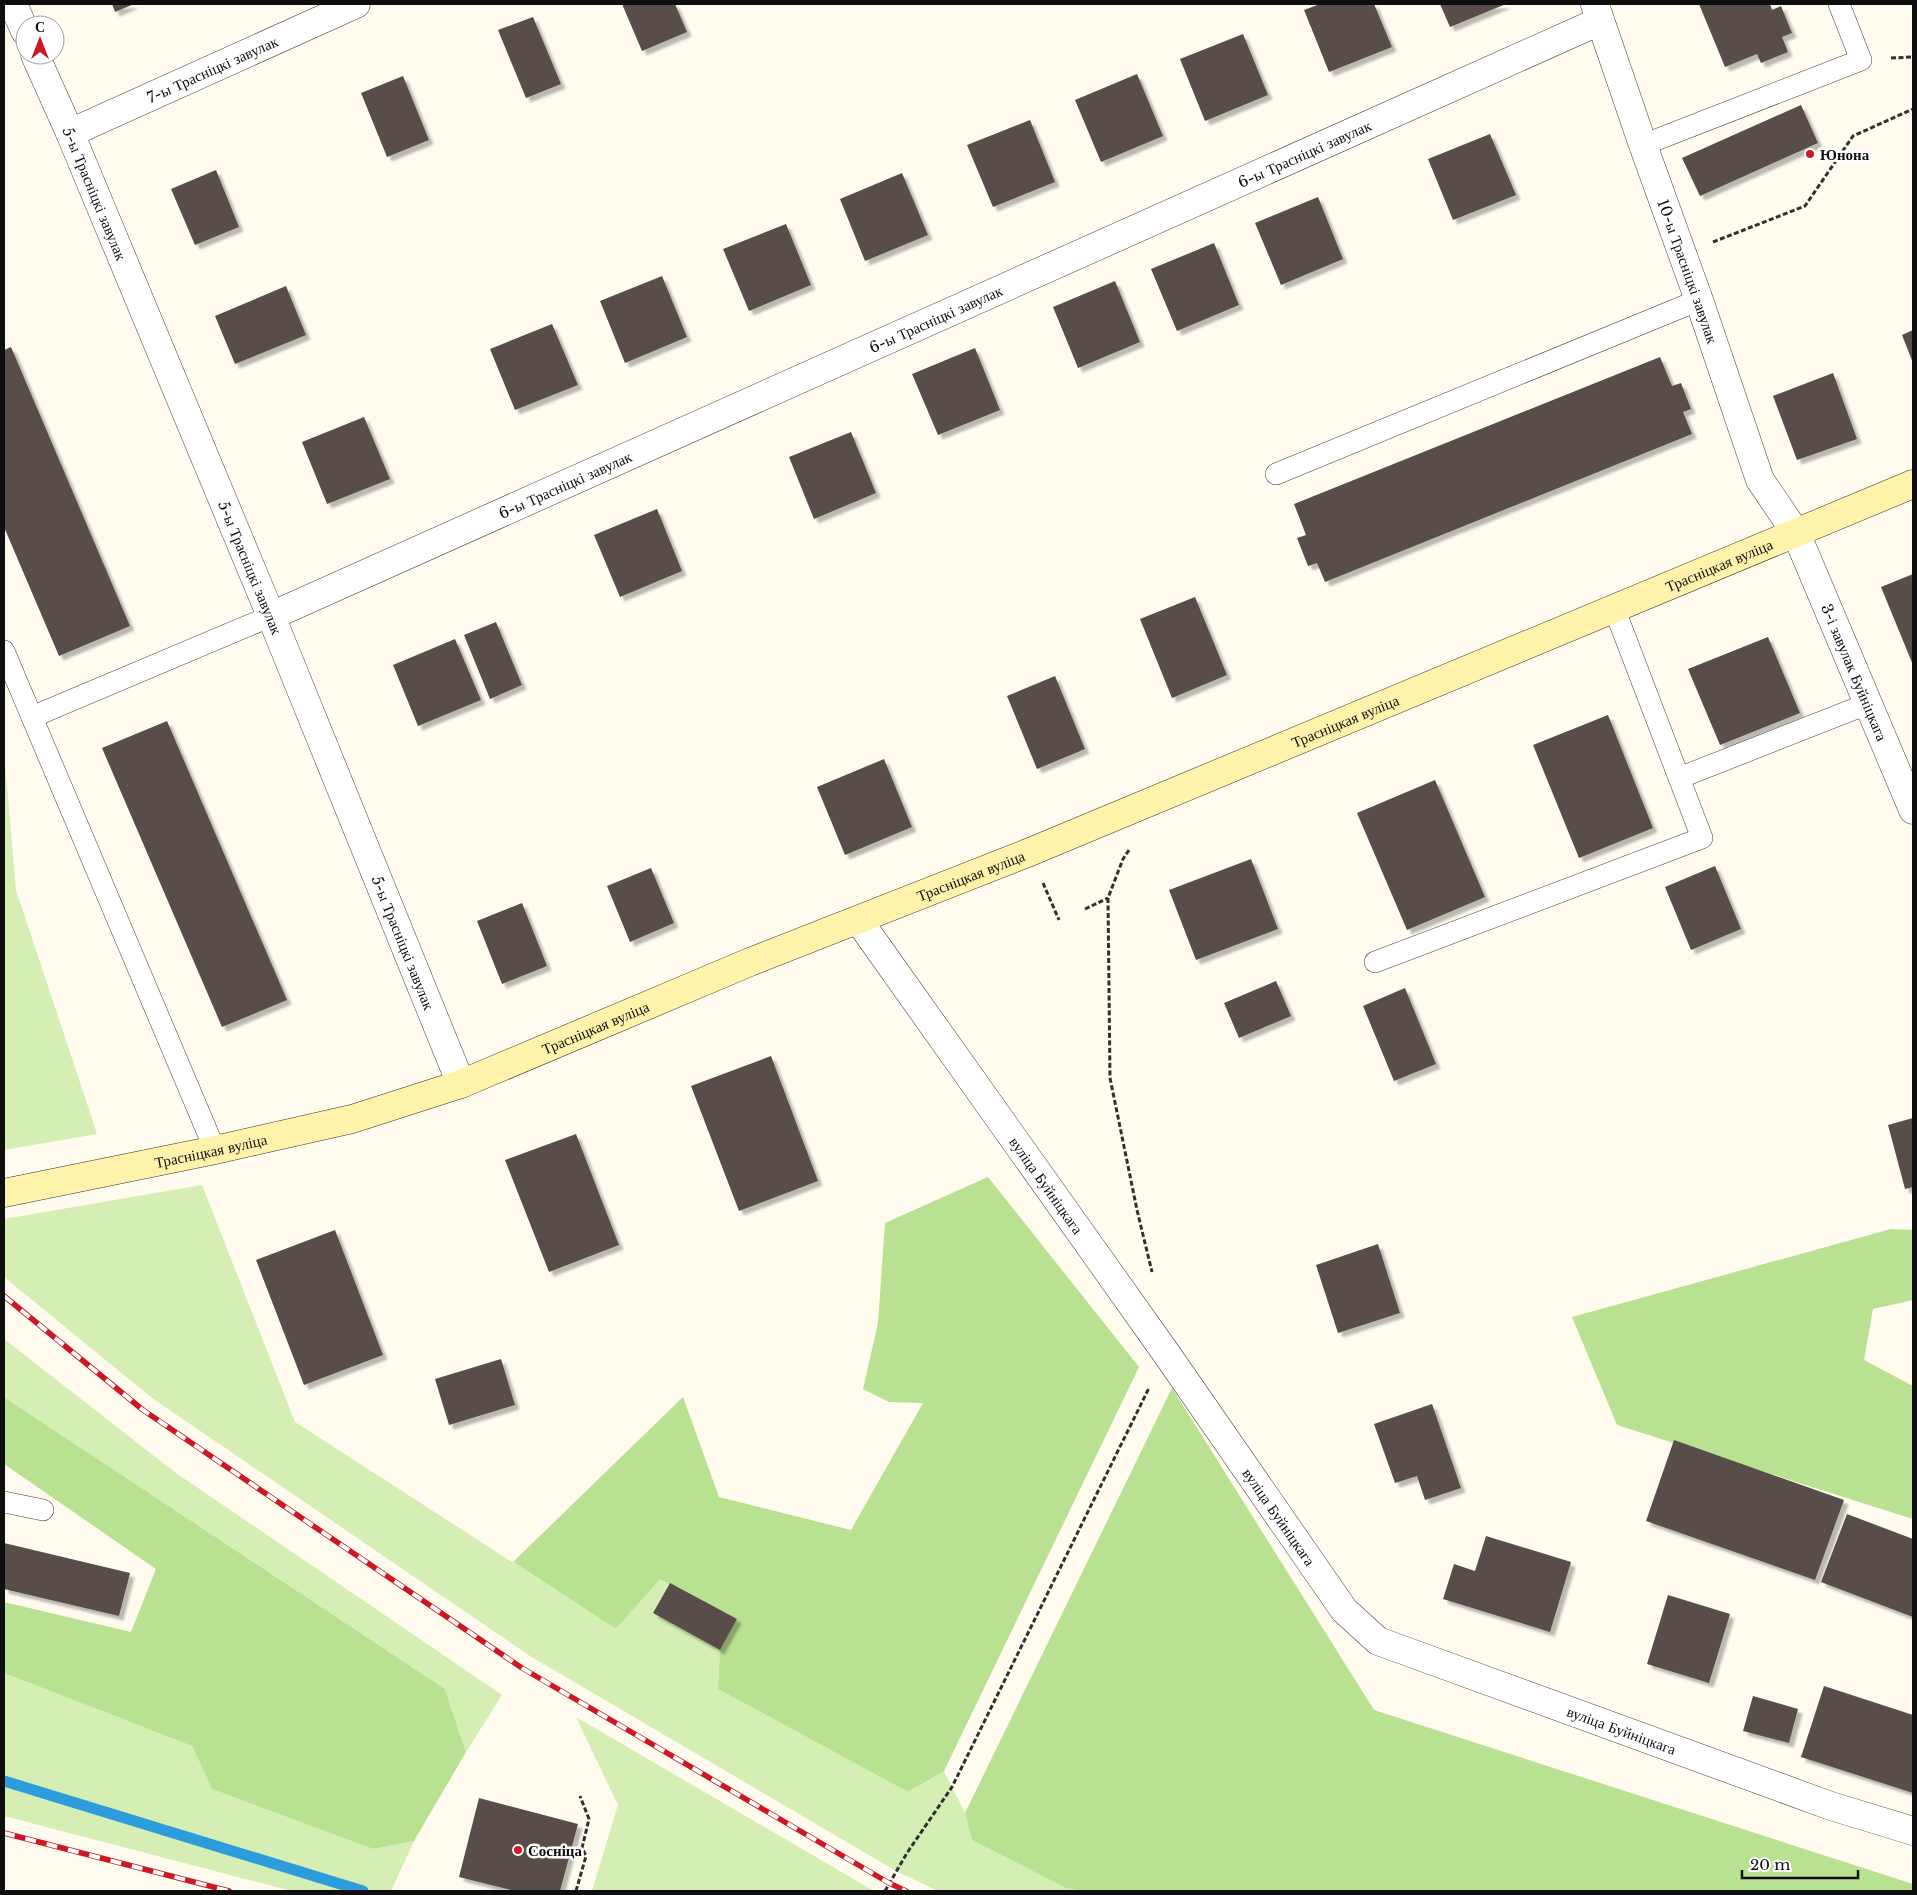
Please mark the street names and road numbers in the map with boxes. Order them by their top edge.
street label: 7-ы Трасніцкі завулак [144,31,281,107]
street label: 6-ы Трасніцкі завулак [1235,115,1374,192]
street label: 5-ы Трасніцкі завулак [59,124,132,264]
street label: 10-ы Трасніцкі завулак [1654,196,1723,346]
street label: 6-ы Трасніцкі завулак [866,280,1006,357]
street label: 6-ы Трасніцкі завулак [495,446,635,523]
street label: 5-ы Трасніцкі завулак [215,498,287,638]
street label: Трасніцкая вуліца [1662,534,1776,596]
street label: 3-і завулак Буйніцкага [1817,601,1892,744]
street label: Трасніцкая вуліца [1288,690,1402,752]
street label: Трасніцкая вуліца [914,845,1028,905]
street label: 5-ы Трасніцкі завулак [368,873,439,1013]
street label: Трасніцкая вуліца [539,996,652,1058]
street label: Трасніцкая вуліца [153,1129,269,1172]
street label: вуліца Буйніцкага [1006,1133,1088,1238]
street label: вуліца Буйніцкага [1239,1464,1320,1569]
street label: вуліца Буйніцкага [1565,1701,1679,1758]

